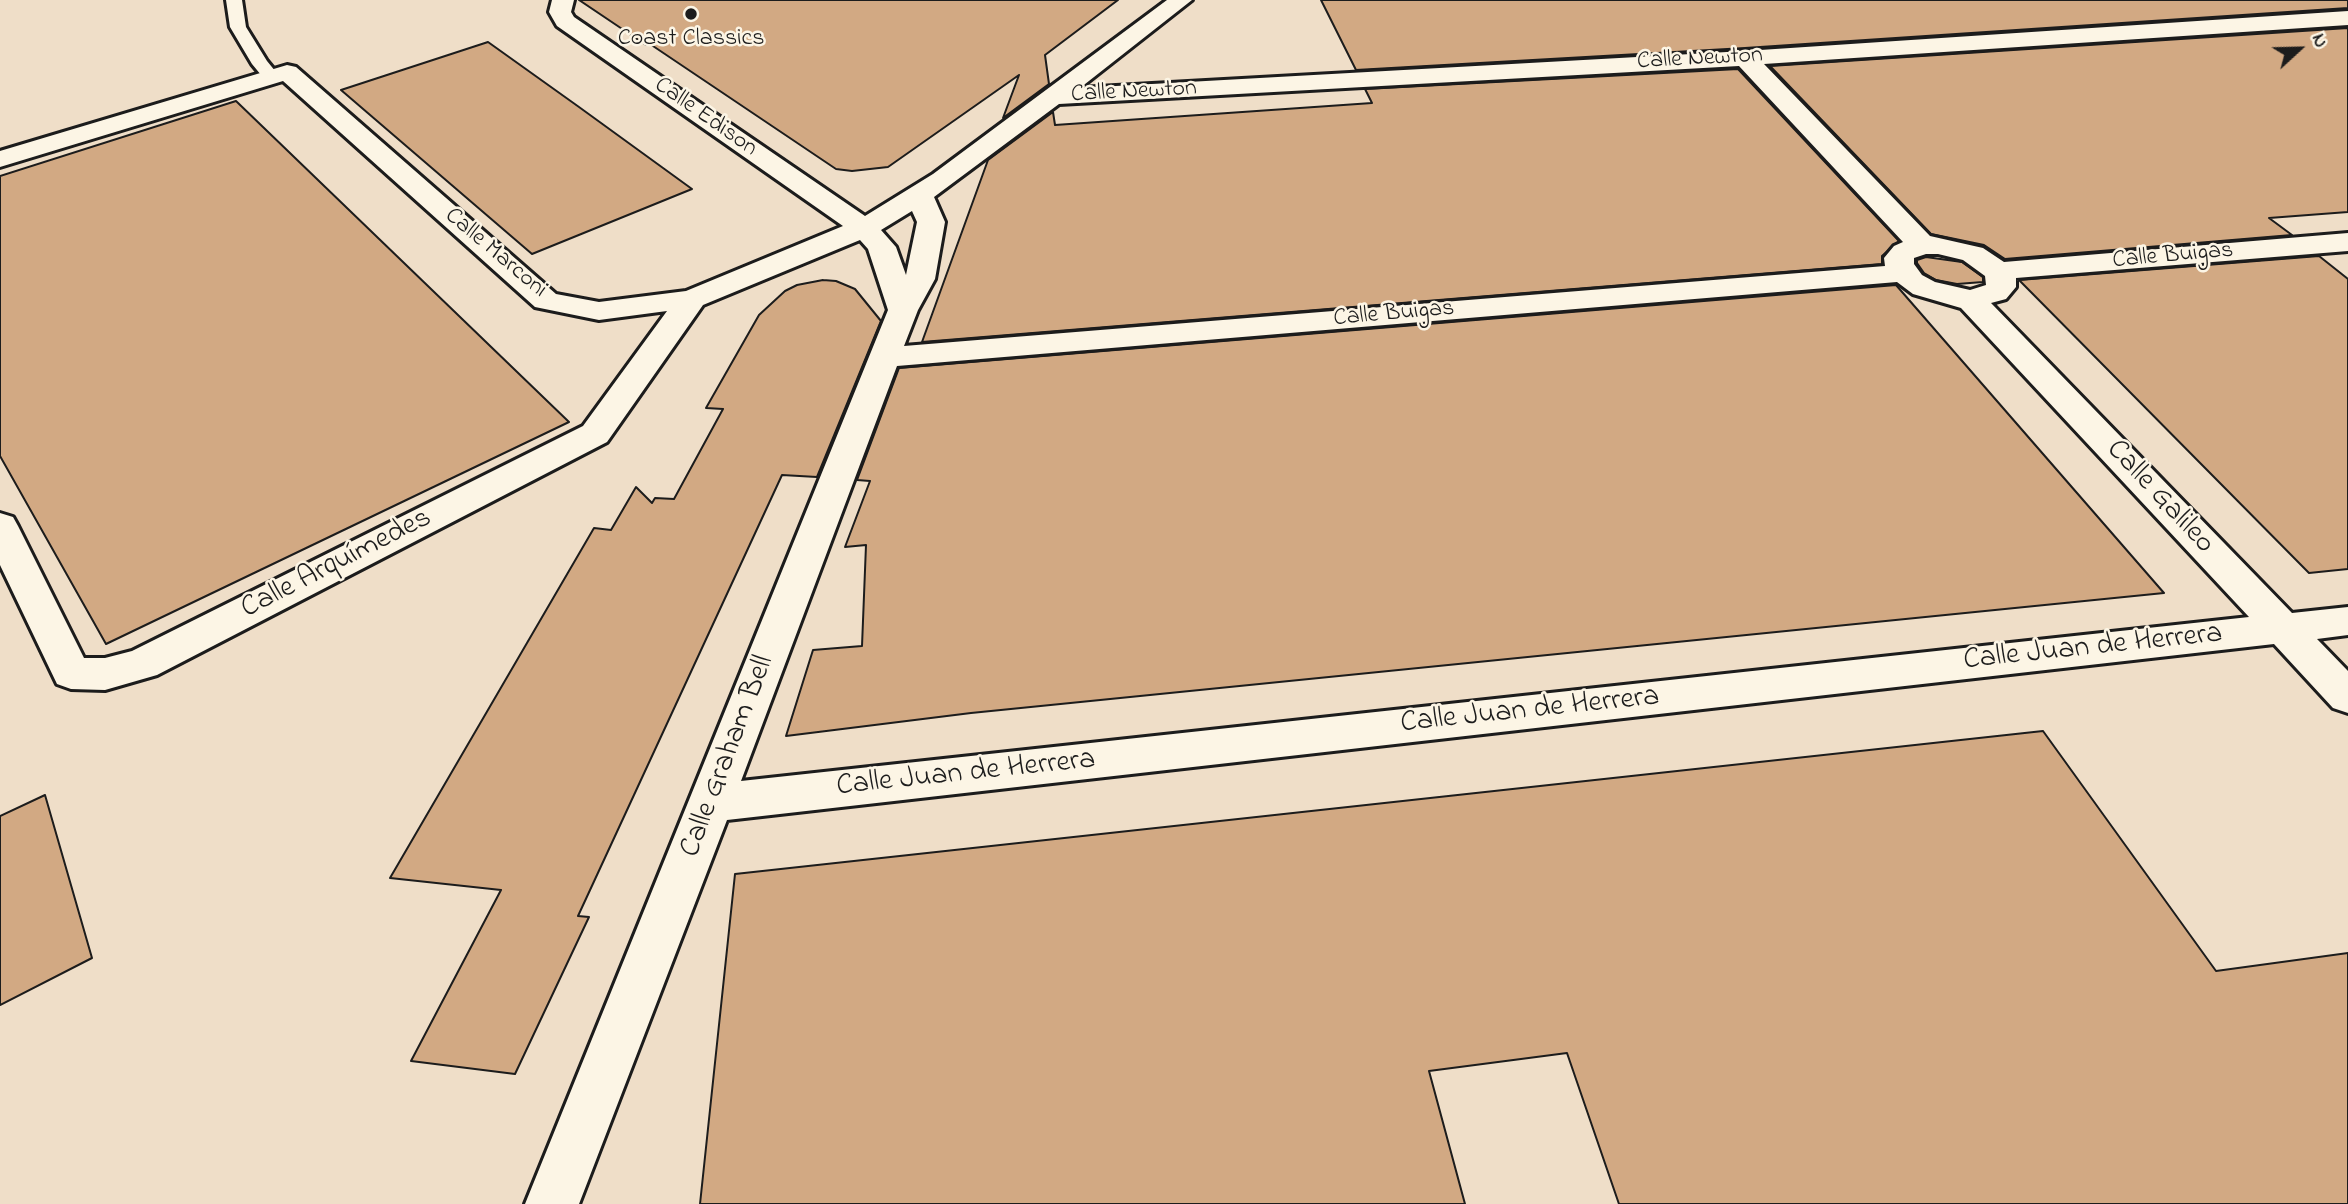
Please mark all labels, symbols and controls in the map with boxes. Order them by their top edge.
marker: Coast Classics [683,6,699,22]
north arrow [2264,14,2334,84]
place label: Coast Classics [618,26,764,54]
text: N [2304,30,2334,52]
street label: Calle Newton [1636,42,1764,78]
street label: Calle Edison [648,72,762,164]
street label: Calle Newton [1070,75,1198,111]
street label: Calle Marconi [438,203,552,305]
street label: Calle Buigas [2111,237,2235,277]
street label: Calle Buigas [1332,295,1456,335]
street label: Calle Galileo [2097,433,2221,563]
street label: Calle Arquímedes [236,502,438,628]
street label: Calle Juan de Herrera [1962,618,2224,680]
street label: Calle Graham Bell [674,651,784,863]
street label: Calle Juan de Herrera [1399,681,1661,743]
street label: Calle Juan de Herrera [835,744,1097,806]

